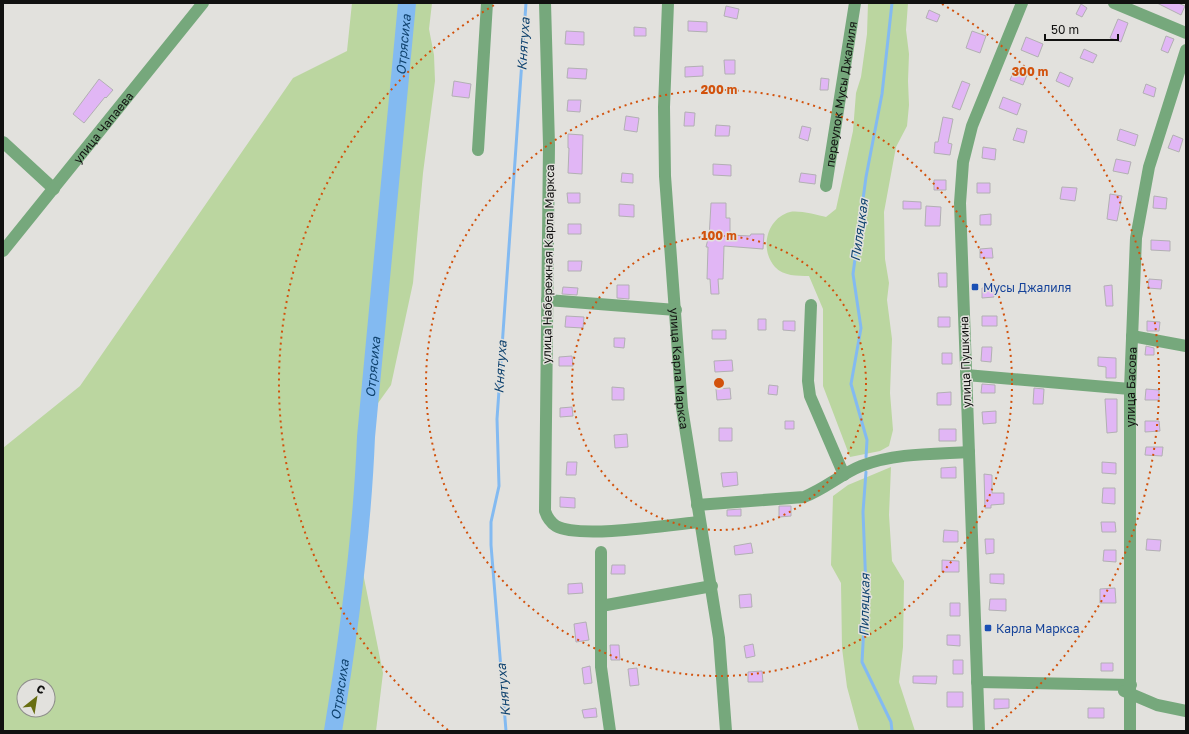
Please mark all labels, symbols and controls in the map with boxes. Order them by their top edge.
water label: Отрясиха [392,13,414,76]
water label: Княтуха [513,16,533,71]
scale bar [1045,16,1118,42]
street label: переулок Мусы Джалиля [822,20,860,168]
text: 50 m [1051,22,1079,37]
text: 300 m [1012,64,1048,79]
text: 200 m [701,82,737,97]
street label: улица Чапаева [69,88,136,166]
street label: улица Набережная Карла Маркса [539,164,557,364]
water label: Пиляцкая [847,196,872,262]
text: 100 m [701,228,737,243]
place label: Мусы Джалиля [983,280,1071,295]
marker: Мусы Джалиля [970,282,980,292]
street label: улица Карла Маркса [667,307,693,430]
street label: улица Пушкина [956,316,974,408]
water label: Отрясиха [362,336,383,398]
water label: Княтуха [490,339,510,394]
street label: улица Басова [1123,347,1139,427]
centre of rings [712,376,726,390]
water label: Пиляцкая [855,572,873,637]
place label: Карла Маркса [996,621,1080,636]
marker: Карла Маркса [983,623,993,633]
water label: Отрясиха [327,658,352,721]
water label: Княтуха [493,662,513,717]
north arrow [16,678,56,718]
text: С [35,681,48,697]

